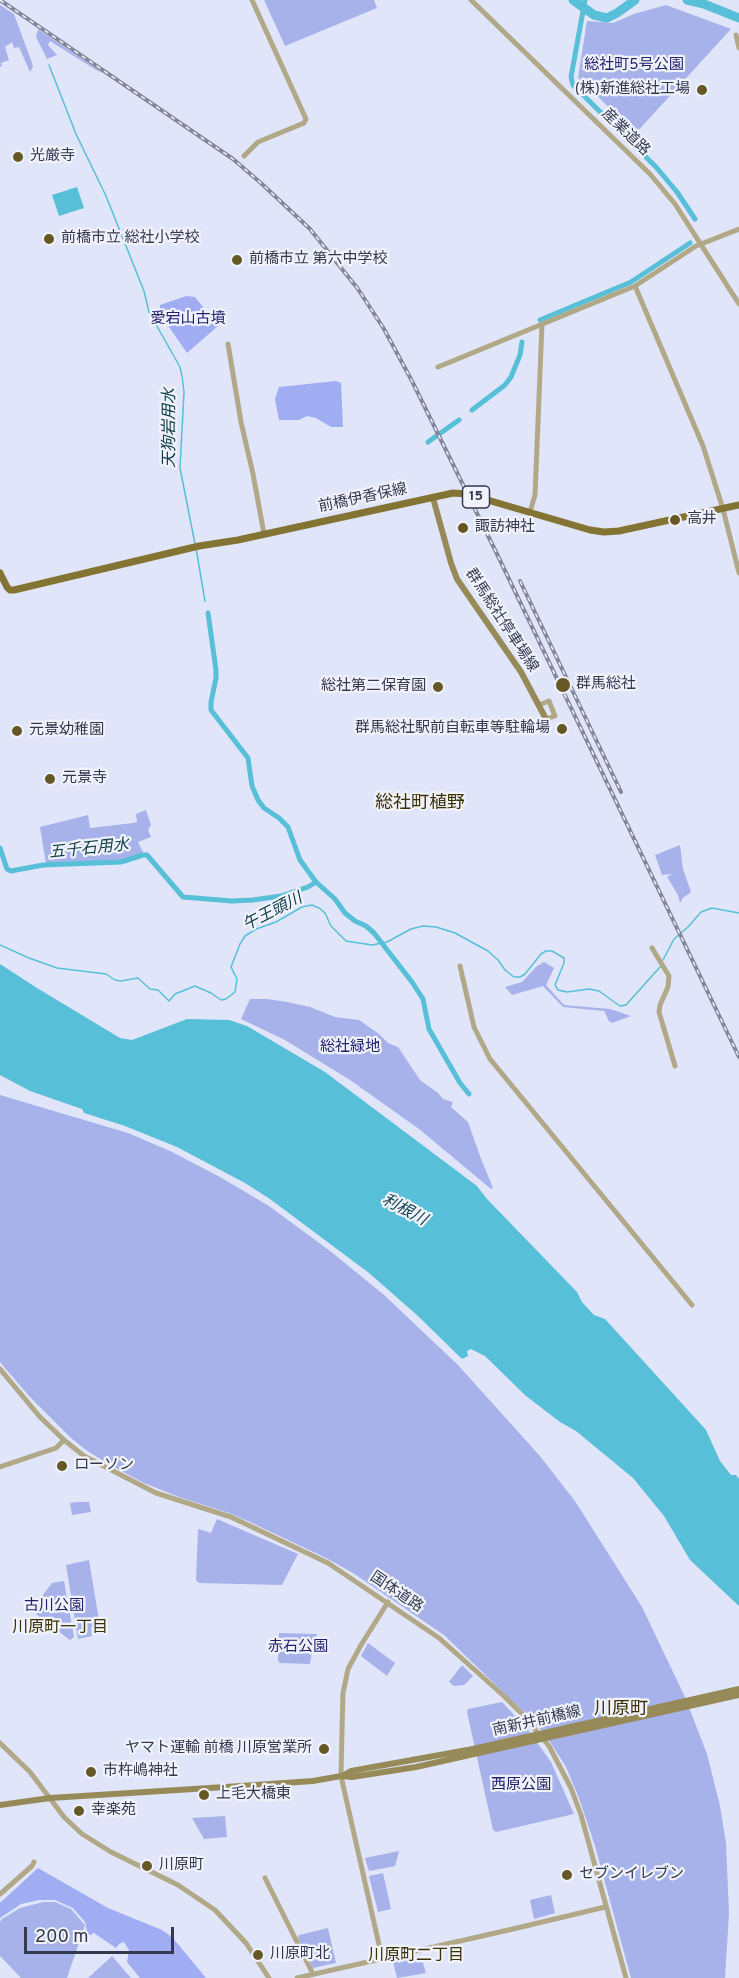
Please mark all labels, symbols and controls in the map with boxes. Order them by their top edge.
park label: 総社町5号公園 [584,57,684,75]
place label: (株)新進総社工場 [575,81,690,99]
marker: (株)新進総社工場 [695,83,709,97]
street label: 産業道路 [597,106,653,160]
place label: 光厳寺 [30,148,75,166]
marker: 光厳寺 [11,150,25,164]
place label: 前橋市立 総社小学校 [61,230,200,248]
marker: 前橋市立 総社小学校 [42,232,56,246]
place label: 前橋市立 第六中学校 [249,251,388,269]
marker: 前橋市立 第六中学校 [230,253,244,267]
park label: 愛宕山古墳 [151,311,225,329]
water label: 天狗岩用水 [161,388,181,468]
street label: 前橋伊香保線 [317,481,409,517]
road number: 15 [462,486,490,508]
place label: 高井 [687,511,717,529]
marker: 高井 [668,513,682,527]
place label: 諏訪神社 [475,519,535,537]
marker: 諏訪神社 [456,521,470,535]
street label: 群馬総社停車場線 [461,566,541,676]
marker: 群馬総社 [554,676,572,694]
place label: 群馬総社 [576,676,636,694]
place label: 総社第二保育園 [321,678,426,696]
marker: 総社第二保育園 [431,680,445,694]
place label: 群馬総社駅前自転車等駐輪場 [355,720,550,738]
place label: 元景幼稚園 [29,722,104,740]
marker: 群馬総社駅前自転車等駐輪場 [555,722,569,736]
marker: 元景幼稚園 [10,724,24,738]
place label: 元景寺 [62,770,107,788]
marker: 元景寺 [43,772,57,786]
district label: 総社町植野 [375,793,465,815]
water label: 五千石用水 [48,836,130,864]
water label: 午王頭川 [240,890,306,936]
park label: 総社緑地 [320,1039,380,1057]
water label: 利根川 [378,1191,430,1231]
place label: ローソン [74,1457,134,1475]
marker: ローソン [55,1459,69,1473]
street label: 国体道路 [366,1569,426,1617]
park label: 古川公園 [24,1598,84,1616]
district label: 川原町一丁目 [12,1619,108,1639]
park label: 赤石公園 [268,1639,328,1657]
district label: 川原町 [594,1699,648,1721]
street label: 南新井前橋線 [491,1703,583,1741]
place label: ヤマト運輸 前橋 川原営業所 [125,1740,312,1758]
marker: ヤマト運輸 前橋 川原営業所 [317,1742,331,1756]
place label: 市杵嶋神社 [103,1763,178,1781]
marker: 市杵嶋神社 [84,1765,98,1779]
park label: 西原公園 [491,1777,551,1795]
place label: 上毛大橋東 [216,1786,291,1804]
marker: 上毛大橋東 [197,1788,211,1802]
place label: 幸楽苑 [91,1802,136,1820]
marker: 幸楽苑 [72,1804,86,1818]
place label: 川原町 [159,1857,204,1875]
marker: 川原町 [140,1859,154,1873]
place label: セブンイレブン [579,1866,684,1884]
marker: セブンイレブン [560,1868,574,1882]
scale bar [27,1915,177,1953]
text: 200 m [35,1926,88,1949]
place label: 川原町北 [270,1946,330,1964]
district label: 川原町二丁目 [368,1947,464,1967]
marker: 川原町北 [251,1948,265,1962]

